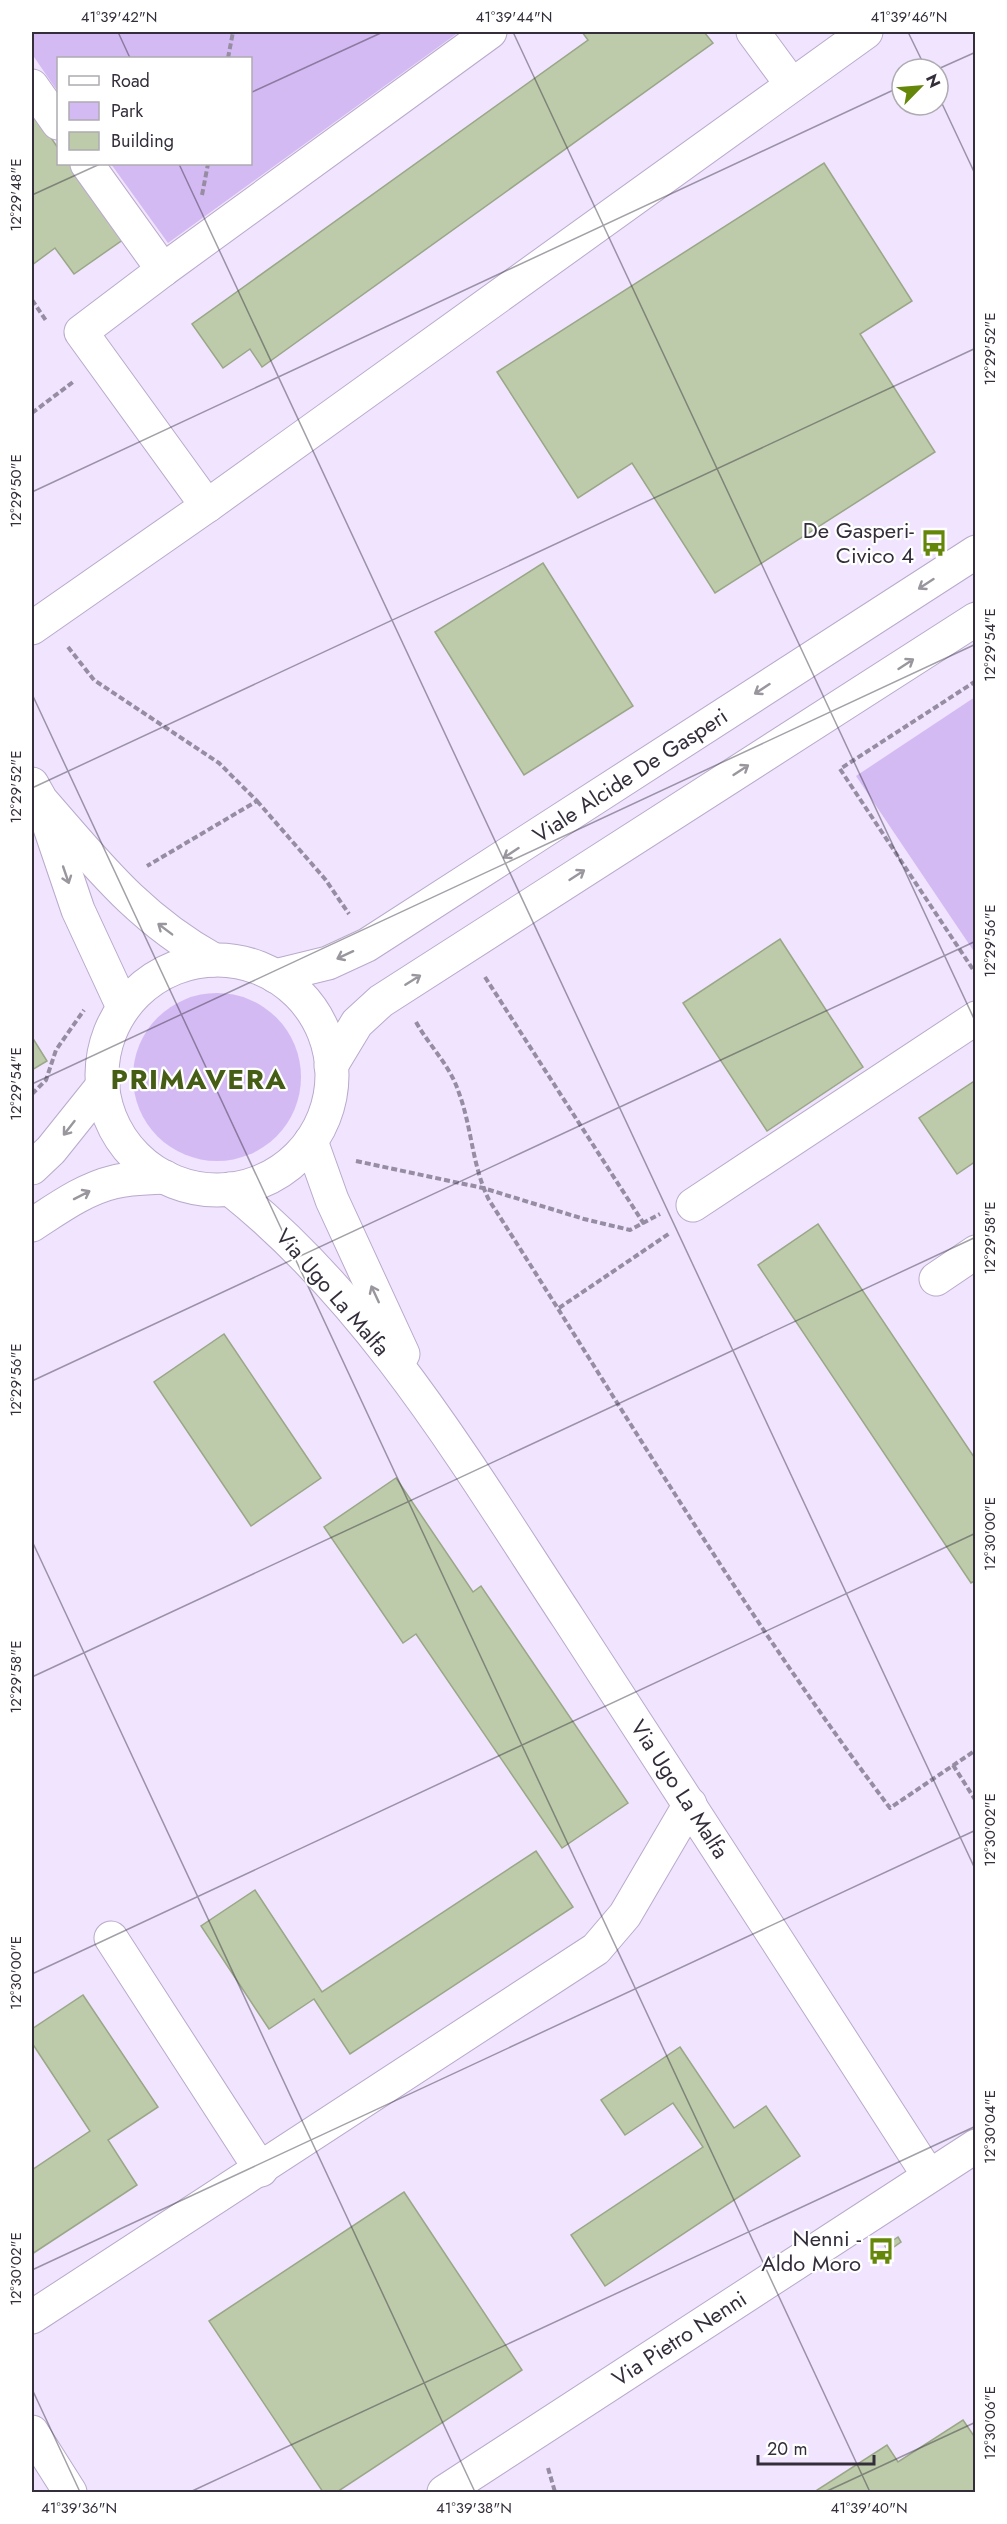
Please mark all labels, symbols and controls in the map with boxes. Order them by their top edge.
text: 41°39'42"N [81,6,157,28]
text: 41°39'44"N [476,6,552,28]
text: 41°39'46"N [871,6,947,28]
legend [57,57,252,165]
north arrow [890,57,950,117]
text: Road [111,68,150,94]
text: N [920,70,946,91]
text: Park [111,98,143,124]
text: Building [111,128,174,154]
text: 12°29'48"E [5,158,27,232]
text: 12°29'52"E [979,312,1001,386]
text: 12°29'50"E [5,454,27,528]
place label: De Gasperi- Civico 4 [803,514,914,571]
bus stop icon: De Gasperi- Civico 4 [919,528,949,558]
one-way arrow [918,578,935,590]
text: 12°29'54"E [979,608,1001,682]
one-way arrow [897,658,914,671]
one-way arrow [754,683,771,695]
street label: Viale Alcide De Gasperi [526,700,734,850]
text: 12°29'52"E [5,750,27,824]
one-way arrow [733,763,750,776]
one-way arrow [503,847,520,859]
one-way arrow [62,865,73,884]
one-way arrow [568,868,585,880]
text: 12°29'56"E [979,904,1001,978]
one-way arrow [157,922,173,935]
one-way arrow [337,950,355,962]
one-way arrow [404,974,421,986]
text: 12°29'54"E [5,1047,27,1121]
district label: PRIMAVERA [111,1059,287,1100]
one-way arrow [63,1120,76,1136]
one-way arrow [72,1189,90,1200]
text: 12°29'58"E [979,1202,1001,1274]
street label: Via Ugo La Malfa [269,1221,397,1363]
one-way arrow [369,1286,380,1304]
text: 12°29'56"E [5,1343,27,1417]
text: 12°30'00"E [979,1497,1001,1571]
text: 12°29'58"E [5,1641,27,1713]
street label: Via Ugo La Malfa [623,1713,737,1865]
text: 12°30'02"E [979,1793,1001,1867]
text: 12°30'00"E [5,1936,27,2010]
text: 12°30'04"E [979,2090,1001,2164]
place label: Nenni - Aldo Moro [761,2222,861,2279]
text: 12°30'02"E [5,2232,27,2306]
bus stop icon: Nenni - Aldo Moro [866,2236,896,2266]
street label: Via Pietro Nenni [605,2282,753,2394]
text: 12°30'06"E [979,2386,1001,2460]
scale bar [758,2428,874,2466]
text: 20 m [767,2436,807,2462]
text: 41°39'36"N [41,2497,117,2519]
text: 41°39'38"N [436,2497,512,2519]
text: 41°39'40"N [830,2497,908,2519]

